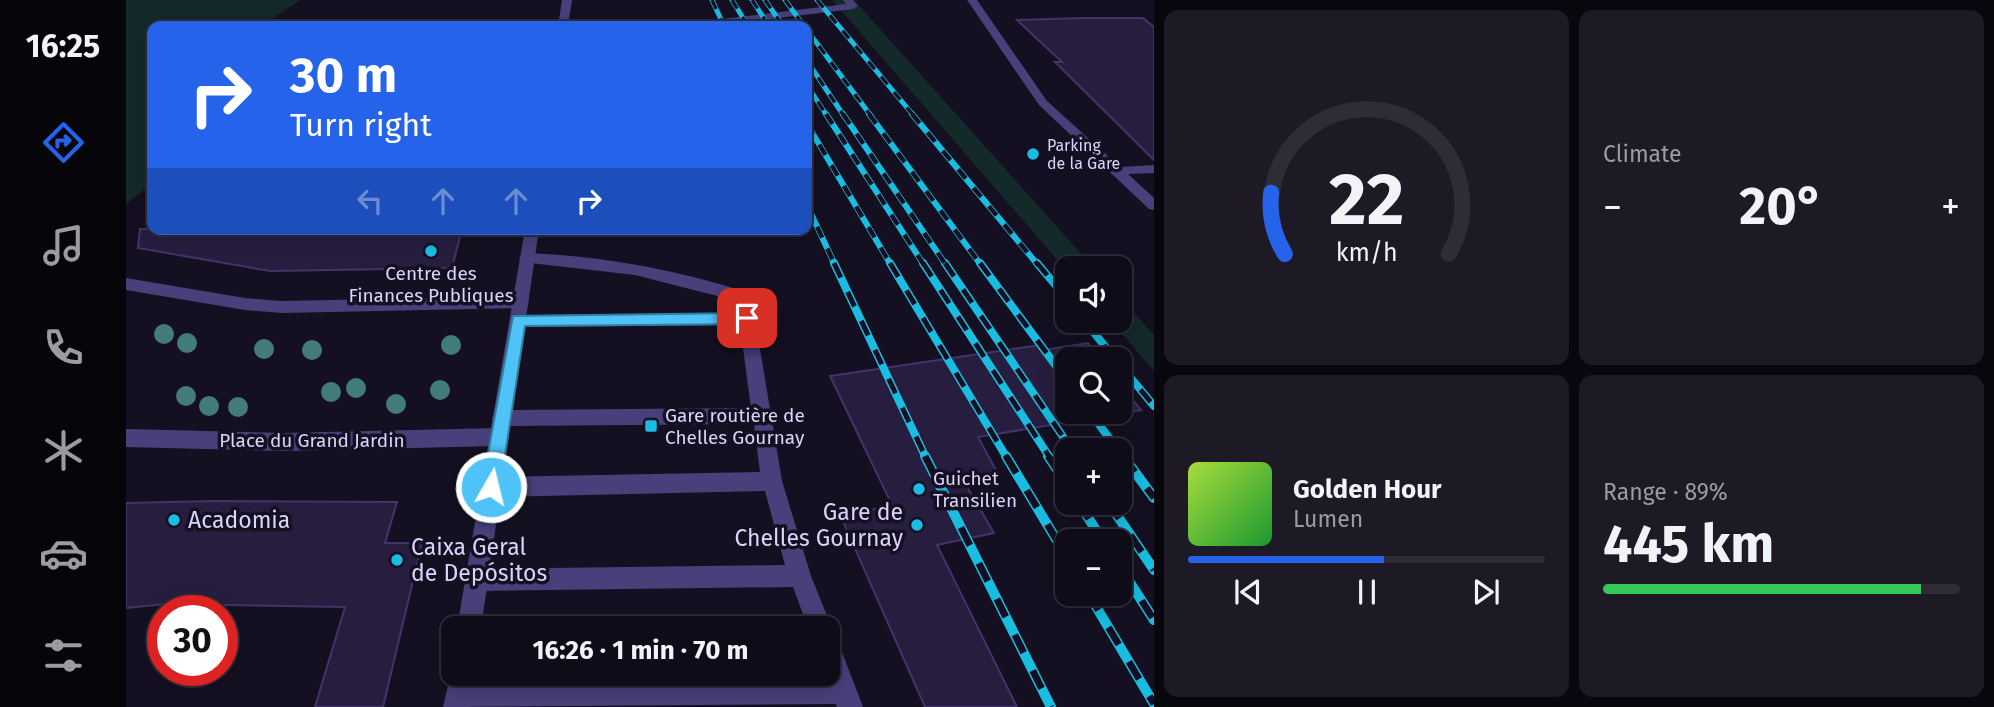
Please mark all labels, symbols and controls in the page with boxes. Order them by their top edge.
text: 16:25 [26,27,100,65]
text: 30 m [290,46,397,105]
icon: right [175,49,266,140]
text: Turn right [290,106,432,144]
icon: directions [39,118,88,167]
place label: Parking de la Gare [1047,136,1120,173]
text: Climate [1603,140,1682,168]
marker: Parking de la Gare [1025,146,1041,162]
text: 22 [1329,156,1404,243]
text: 20° [1739,175,1824,238]
icon: left [351,182,389,220]
icon: ahead [424,182,462,220]
icon: ahead [497,182,535,220]
icon: right [570,182,608,220]
text: − [1603,184,1622,230]
text: + [1941,184,1960,230]
icon: music [39,221,88,270]
text: km/h [1336,237,1397,267]
marker: Centre des Finances Publiques [423,243,439,259]
map controls [1055,256,1132,606]
button: sound [1055,256,1132,333]
place label: Centre des Finances Publiques [348,262,514,307]
pin [717,288,777,348]
icon: arrive [728,299,766,337]
icon: phone [39,323,88,372]
button: search [1055,347,1132,424]
place label: Gare routière de Chelles Gournay [665,404,805,449]
marker: Gare routière de Chelles Gournay [643,418,659,434]
icon: climate [39,426,88,475]
street label: Place du Grand Jardin [219,429,405,452]
button: + [1055,438,1132,515]
position arrow [454,450,528,524]
place label: Guichet Transilien [933,467,1017,512]
text: Golden Hour [1293,474,1441,505]
text: Range · 89% [1603,478,1728,506]
marker: Guichet Transilien [911,481,927,497]
place label: Gare de Chelles Gournay [734,498,904,552]
text: Lumen [1293,505,1363,533]
place label: Acadomia [188,506,290,534]
marker: Acadomia [166,512,182,528]
text: 445 km [1603,513,1774,576]
marker: Gare de Chelles Gournay [909,517,925,533]
icon: car [39,529,88,578]
button: − [1055,529,1132,606]
place label: Caixa Geral de Depósitos [411,533,547,587]
marker: Caixa Geral de Depósitos [389,552,405,568]
icon: previous [1229,573,1267,611]
icon: pause [1348,573,1386,611]
icon: next [1467,573,1505,611]
speed limit sign: 30 [147,595,238,686]
icon: filters [39,631,88,680]
text: 16:26 · 1 min · 70 m [533,635,748,666]

